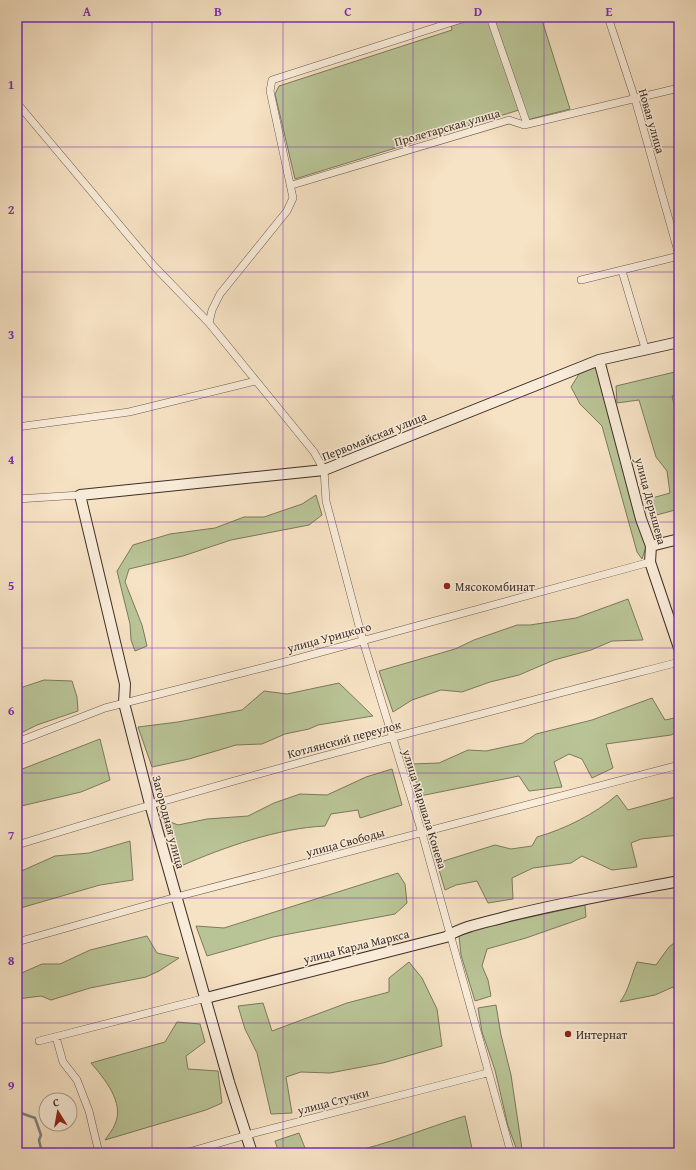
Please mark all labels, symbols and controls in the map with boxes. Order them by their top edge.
text: A [83,2,92,21]
text: B [214,2,222,21]
text: C [344,2,352,21]
text: D [474,2,482,21]
text: E [606,2,613,21]
text: 1 [8,75,14,94]
street label: Новая улица [635,87,669,156]
street label: Пролетарская улица [392,104,502,150]
text: 2 [8,200,15,219]
text: 3 [8,325,14,344]
street label: Первомайская улица [319,407,429,465]
text: 4 [8,450,15,469]
street label: улица Дерышева [631,455,671,547]
text: 5 [8,576,15,595]
place label: Мясокомбинат [455,578,535,595]
marker: Мясокомбинат [442,581,452,591]
street label: улица Урицкого [284,618,373,657]
text: 6 [8,701,15,720]
street label: Котлянский переулок [285,715,403,762]
street label: улица Маршала Конева [398,746,451,871]
street label: Загородная улица [148,773,190,871]
street label: улица Свободы [303,823,387,861]
text: 7 [8,826,15,845]
street label: улица Карла Маркса [300,925,411,968]
text: 8 [8,951,15,970]
place label: Интернат [576,1026,628,1043]
marker: Интернат [563,1029,573,1039]
text: 9 [8,1076,15,1095]
street label: улица Стучки [294,1083,371,1119]
north arrow [38,1092,78,1132]
text: С [52,1094,61,1111]

